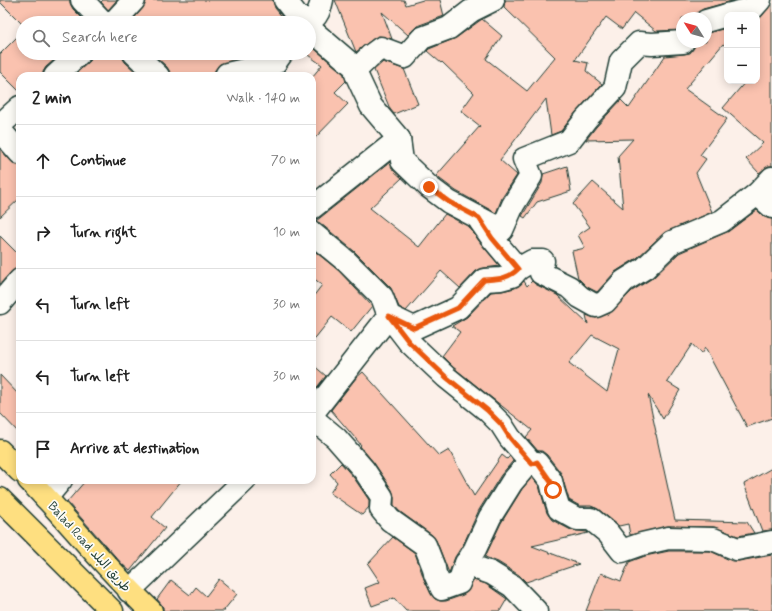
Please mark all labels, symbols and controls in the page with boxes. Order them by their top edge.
north arrow [676,12,712,48]
map controls [724,12,760,84]
button: + [724,12,760,48]
search box [16,16,316,60]
icon: search [30,27,52,49]
text: Search here [62,28,138,48]
button: − [724,48,760,84]
text: 2 min [32,87,72,109]
text: Walk · 140 m [227,90,300,107]
icon: ahead [32,150,54,172]
text: Continue [70,151,126,171]
text: 70 m [271,152,300,169]
route end [420,178,438,196]
icon: right [32,222,54,244]
text: Turn right [70,223,137,243]
text: 10 m [273,224,300,241]
icon: left [32,294,54,316]
text: Turn left [70,295,130,315]
text: 30 m [273,296,300,313]
icon: left [32,366,54,388]
text: Turn left [70,367,130,387]
text: 30 m [273,368,300,385]
icon: arrive [32,438,54,460]
text: Arrive at destination [70,439,199,459]
route start [544,481,562,499]
street label: Balad Road طريق البلد [44,498,134,596]

